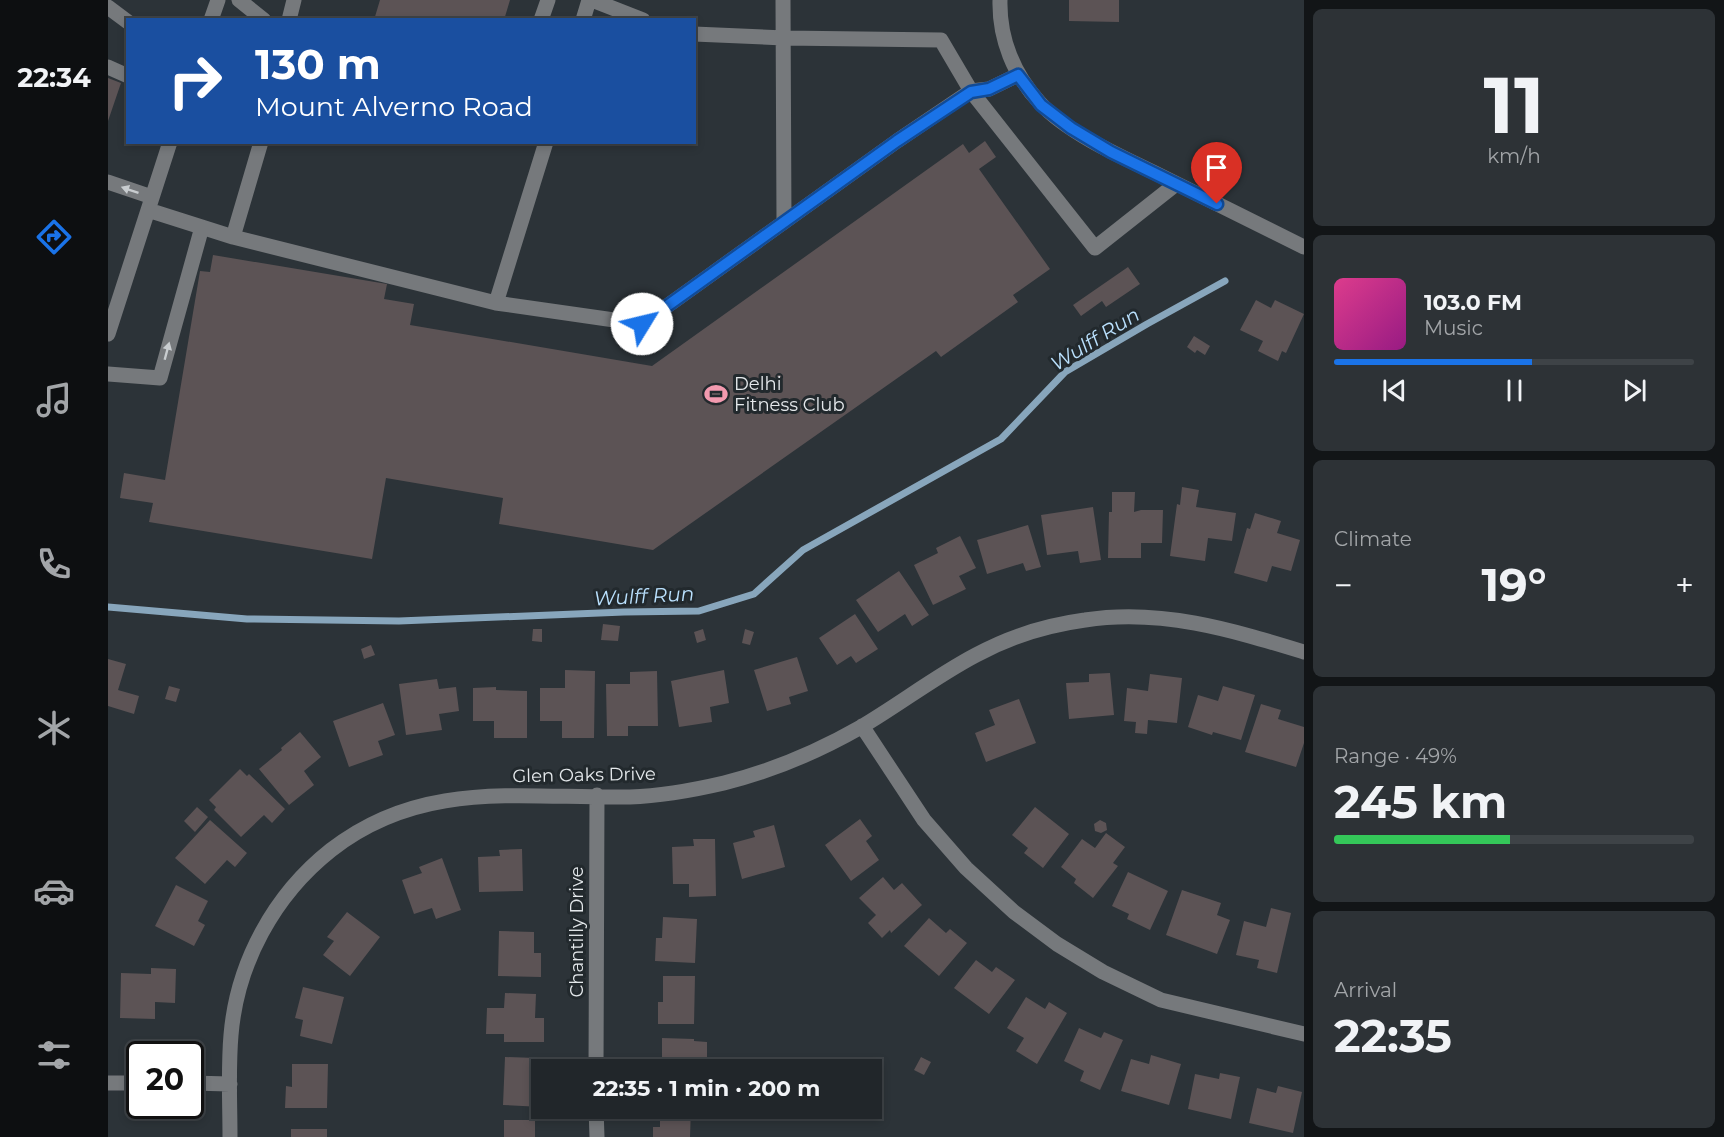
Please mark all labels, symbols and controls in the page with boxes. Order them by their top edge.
text: 130 m [255,38,381,90]
icon: right [156,42,234,120]
text: 11 [1483,57,1545,153]
text: 22:34 [17,61,91,94]
text: Mount Alverno Road [255,90,533,123]
pin [1191,142,1242,204]
text: km/h [1487,144,1541,168]
icon: arrive [1200,151,1233,184]
one-way arrow [121,184,139,194]
icon: directions [33,216,75,258]
text: 103.0 FM [1424,289,1522,316]
position arrow [610,292,674,356]
water label: Wulff Run [1046,302,1144,376]
text: Music [1424,316,1483,340]
one-way arrow [163,342,172,360]
place label: Delhi Fitness Club [734,373,845,416]
icon: previous [1378,374,1411,407]
icon: pause [1498,374,1531,407]
icon: next [1618,374,1651,407]
icon: music [33,379,75,421]
sports icon: Delhi Fitness Club [703,381,729,407]
text: Climate [1334,527,1412,551]
icon: phone [33,543,75,585]
text: 19° [1481,557,1547,612]
text: − [1334,565,1353,605]
text: + [1675,565,1694,605]
water label: Wulff Run [593,581,695,611]
icon: climate [33,707,75,749]
text: Range · 49% [1334,744,1457,768]
street label: Glen Oaks Drive [512,763,656,787]
text: 245 km [1334,774,1507,829]
street label: Chantilly Drive [566,866,588,998]
icon: car [33,870,75,912]
text: Arrival [1334,978,1397,1002]
text: 22:35 [1334,1008,1452,1063]
icon: filters [33,1034,75,1076]
speed limit sign: 20 [126,1041,204,1119]
text: 22:35 · 1 min · 200 m [593,1075,820,1102]

